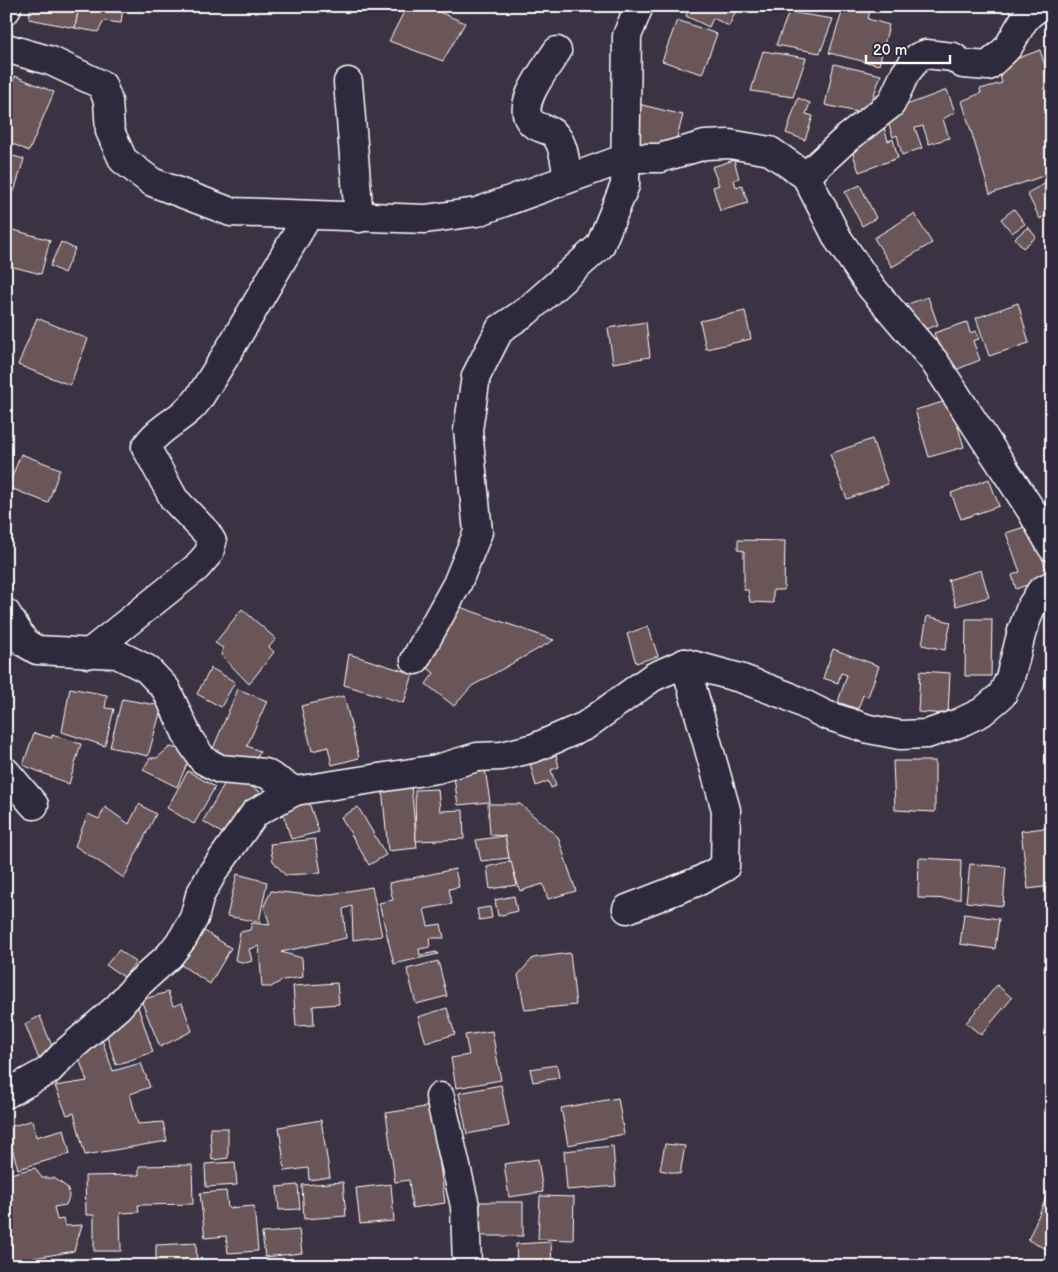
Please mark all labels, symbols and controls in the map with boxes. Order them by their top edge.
scale bar [866,32,949,64]
text: 20 m [873,41,907,60]

